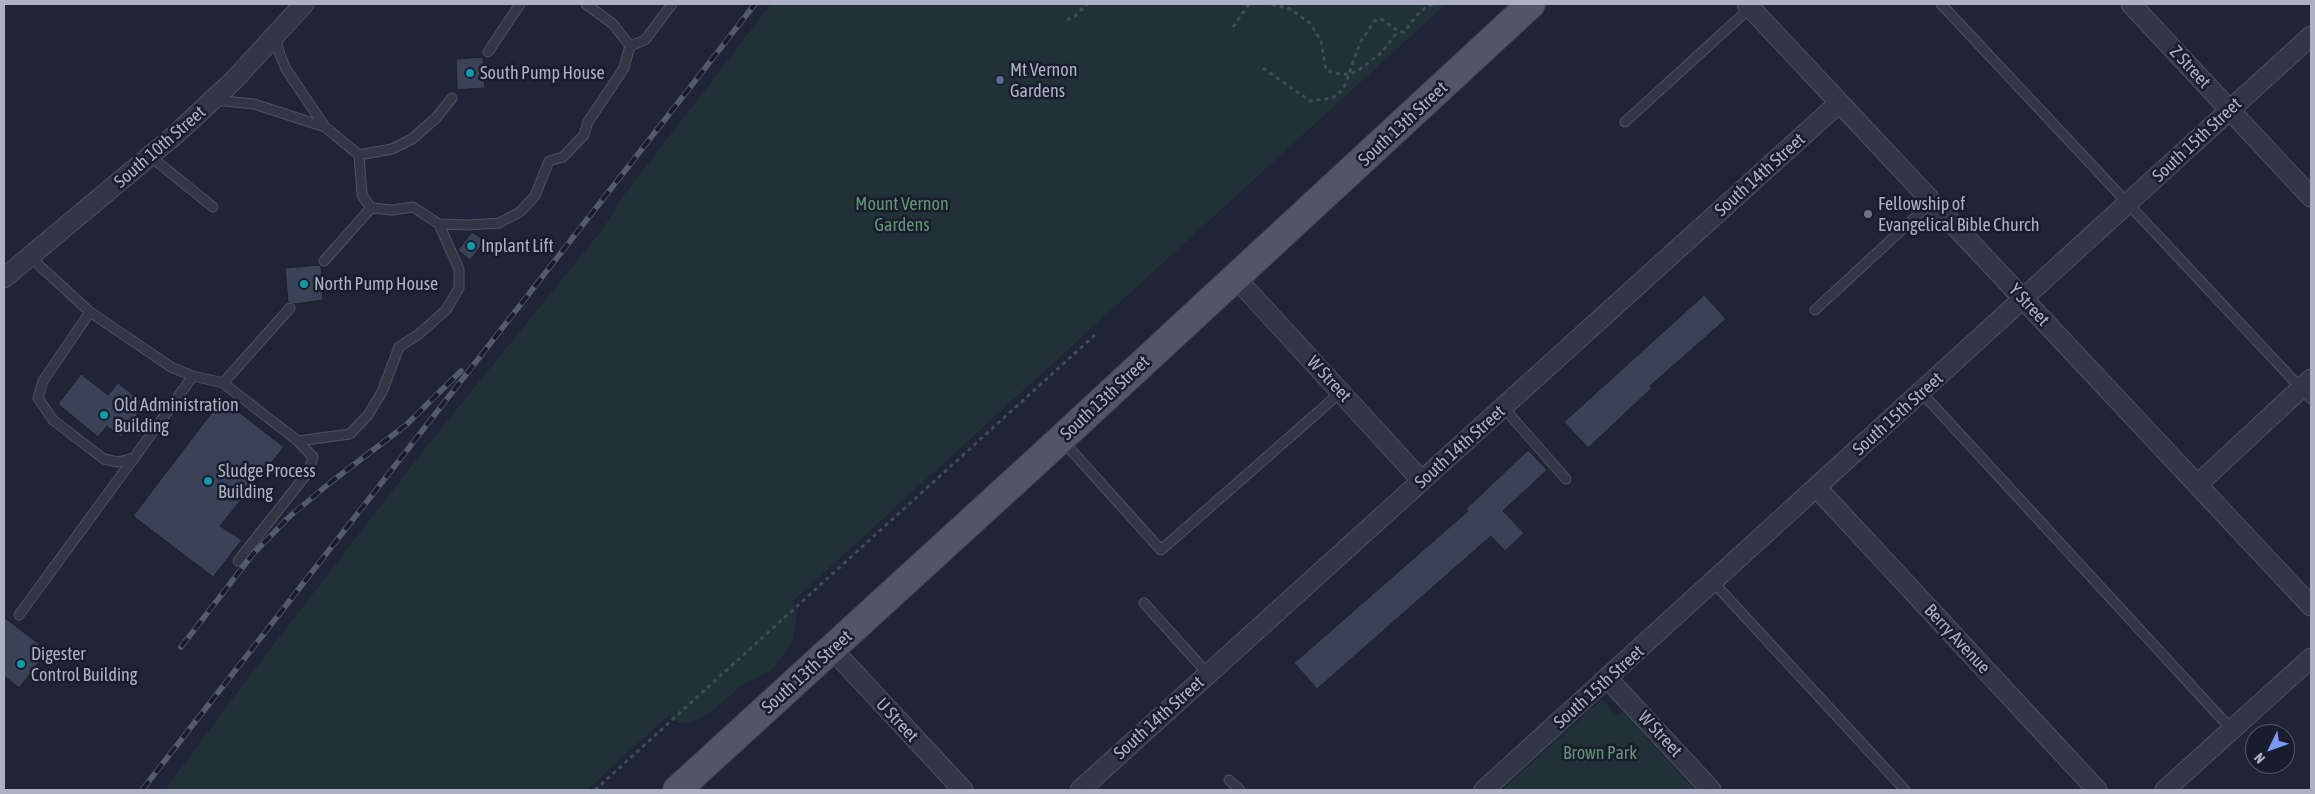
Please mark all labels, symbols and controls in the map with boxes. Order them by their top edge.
street label: Z Street [2165,41,2215,93]
place label: Mt Vernon Gardens [1010,59,1077,102]
place label: South Pump House [480,62,605,84]
marker: South Pump House [464,67,476,79]
marker: Mt Vernon Gardens [994,74,1006,86]
street label: South 13th Street [1354,77,1452,171]
street label: South 15th Street [2148,93,2246,187]
street label: South 10th Street [110,101,210,193]
street label: South 14th Street [1710,129,1810,221]
park label: Mount Vernon Gardens [855,193,949,235]
place label: Fellowship of Evangelical Bible Church [1878,193,2039,235]
marker: Fellowship of Evangelical Bible Church [1862,208,1874,220]
place label: Inplant Lift [481,235,554,257]
marker: Inplant Lift [465,240,477,252]
place label: North Pump House [314,273,438,295]
marker: North Pump House [298,278,310,290]
street label: Y Street [2004,279,2054,331]
street label: South 13th Street [1056,351,1154,445]
street label: W Street [1302,352,1356,406]
street label: South 15th Street [1848,368,1948,460]
place label: Old Administration Building [114,394,239,436]
street label: South 14th Street [1410,401,1510,493]
marker: Old Administration Building [98,409,110,421]
place label: Sludge Process Building [218,460,316,502]
marker: Sludge Process Building [202,475,214,487]
street label: Berry Avenue [1919,600,1995,678]
street label: South 13th Street [757,626,857,718]
street label: South 15th Street [1549,641,1649,733]
place label: Digester Control Building [31,643,138,686]
marker: Digester Control Building [15,658,27,670]
street label: South 14th Street [1109,672,1209,764]
street label: U Street [871,693,923,747]
street label: W Street [1633,707,1687,761]
north arrow [2245,724,2295,774]
park label: Brown Park [1563,742,1637,764]
text: N [2251,750,2268,767]

